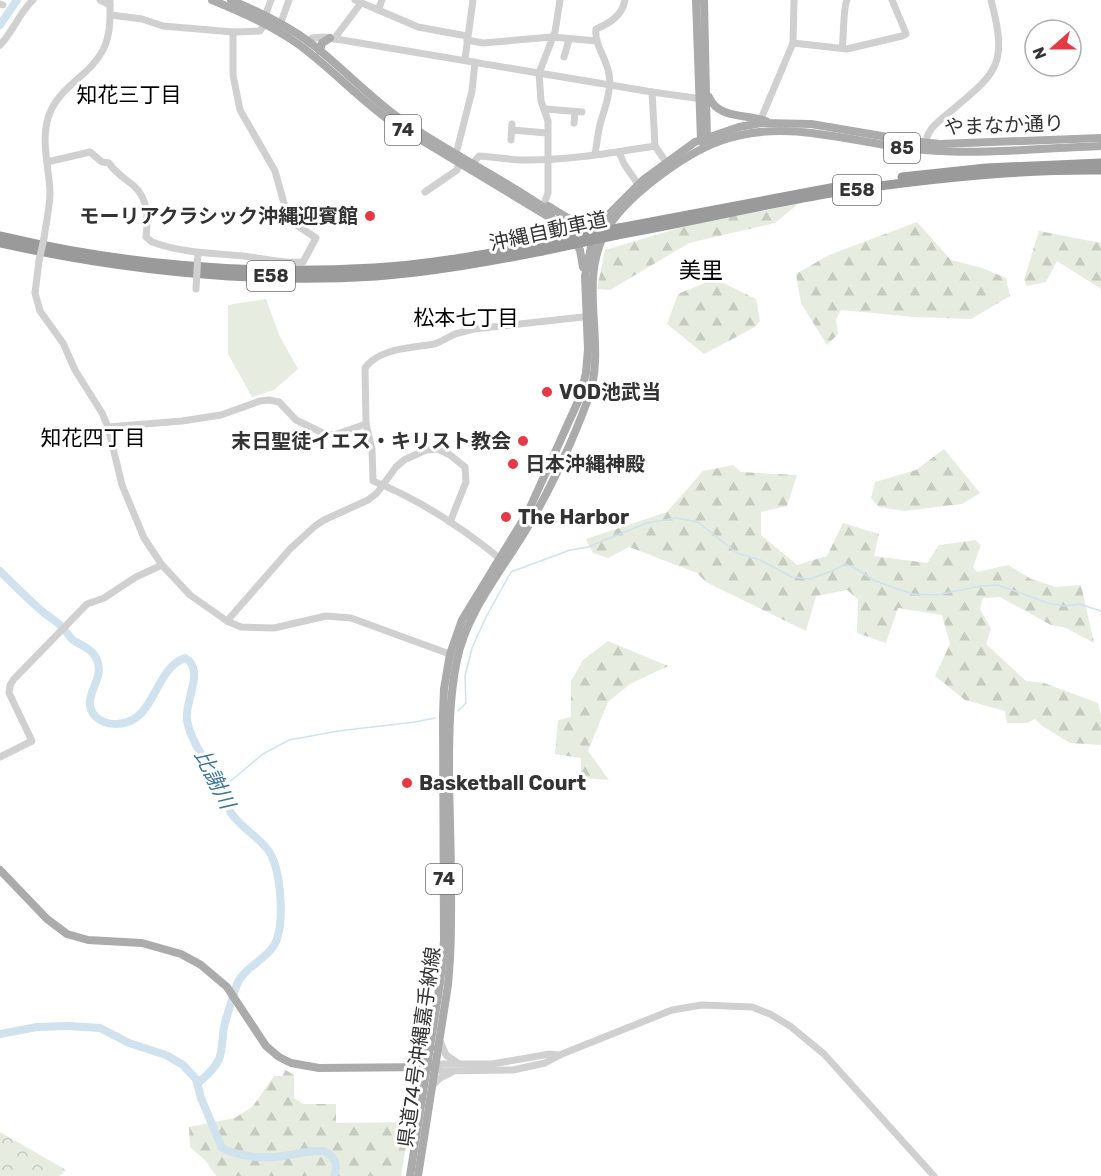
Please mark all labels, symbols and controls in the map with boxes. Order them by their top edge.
north arrow [1023,18,1083,78]
text: N [1029,44,1050,62]
district label: 知花三丁目 [77,82,182,107]
street label: やまなか通り [944,111,1064,139]
road number: 74 [385,115,421,145]
road number: 85 [884,133,920,163]
road number: E58 [833,175,881,205]
place label: モーリアクラシック沖縄迎賓館 [79,204,358,228]
street label: 沖縄自動車道 [487,207,609,255]
marker: モーリアクラシック沖縄迎賓館 [363,209,377,223]
district label: 美里 [679,257,723,284]
road number: E58 [247,261,295,291]
district label: 松本七丁目 [414,305,519,330]
place label: VOD池武当 [559,380,661,404]
marker: VOD池武当 [540,385,554,399]
district label: 知花四丁目 [41,425,146,450]
place label: 末日聖徒イエス・キリスト教会 [231,429,511,453]
marker: 末日聖徒イエス・キリスト教会 [516,434,530,448]
place label: 日本沖縄神殿 [525,452,645,476]
marker: 日本沖縄神殿 [506,457,520,471]
place label: The Harbor [518,505,629,529]
marker: The Harbor [499,510,513,524]
water label: 比謝川 [190,745,241,815]
place label: Basketball Court [419,771,586,795]
marker: Basketball Court [400,776,414,790]
road number: 74 [426,864,462,894]
street label: 県道74号沖縄嘉手納線 [393,945,445,1149]

